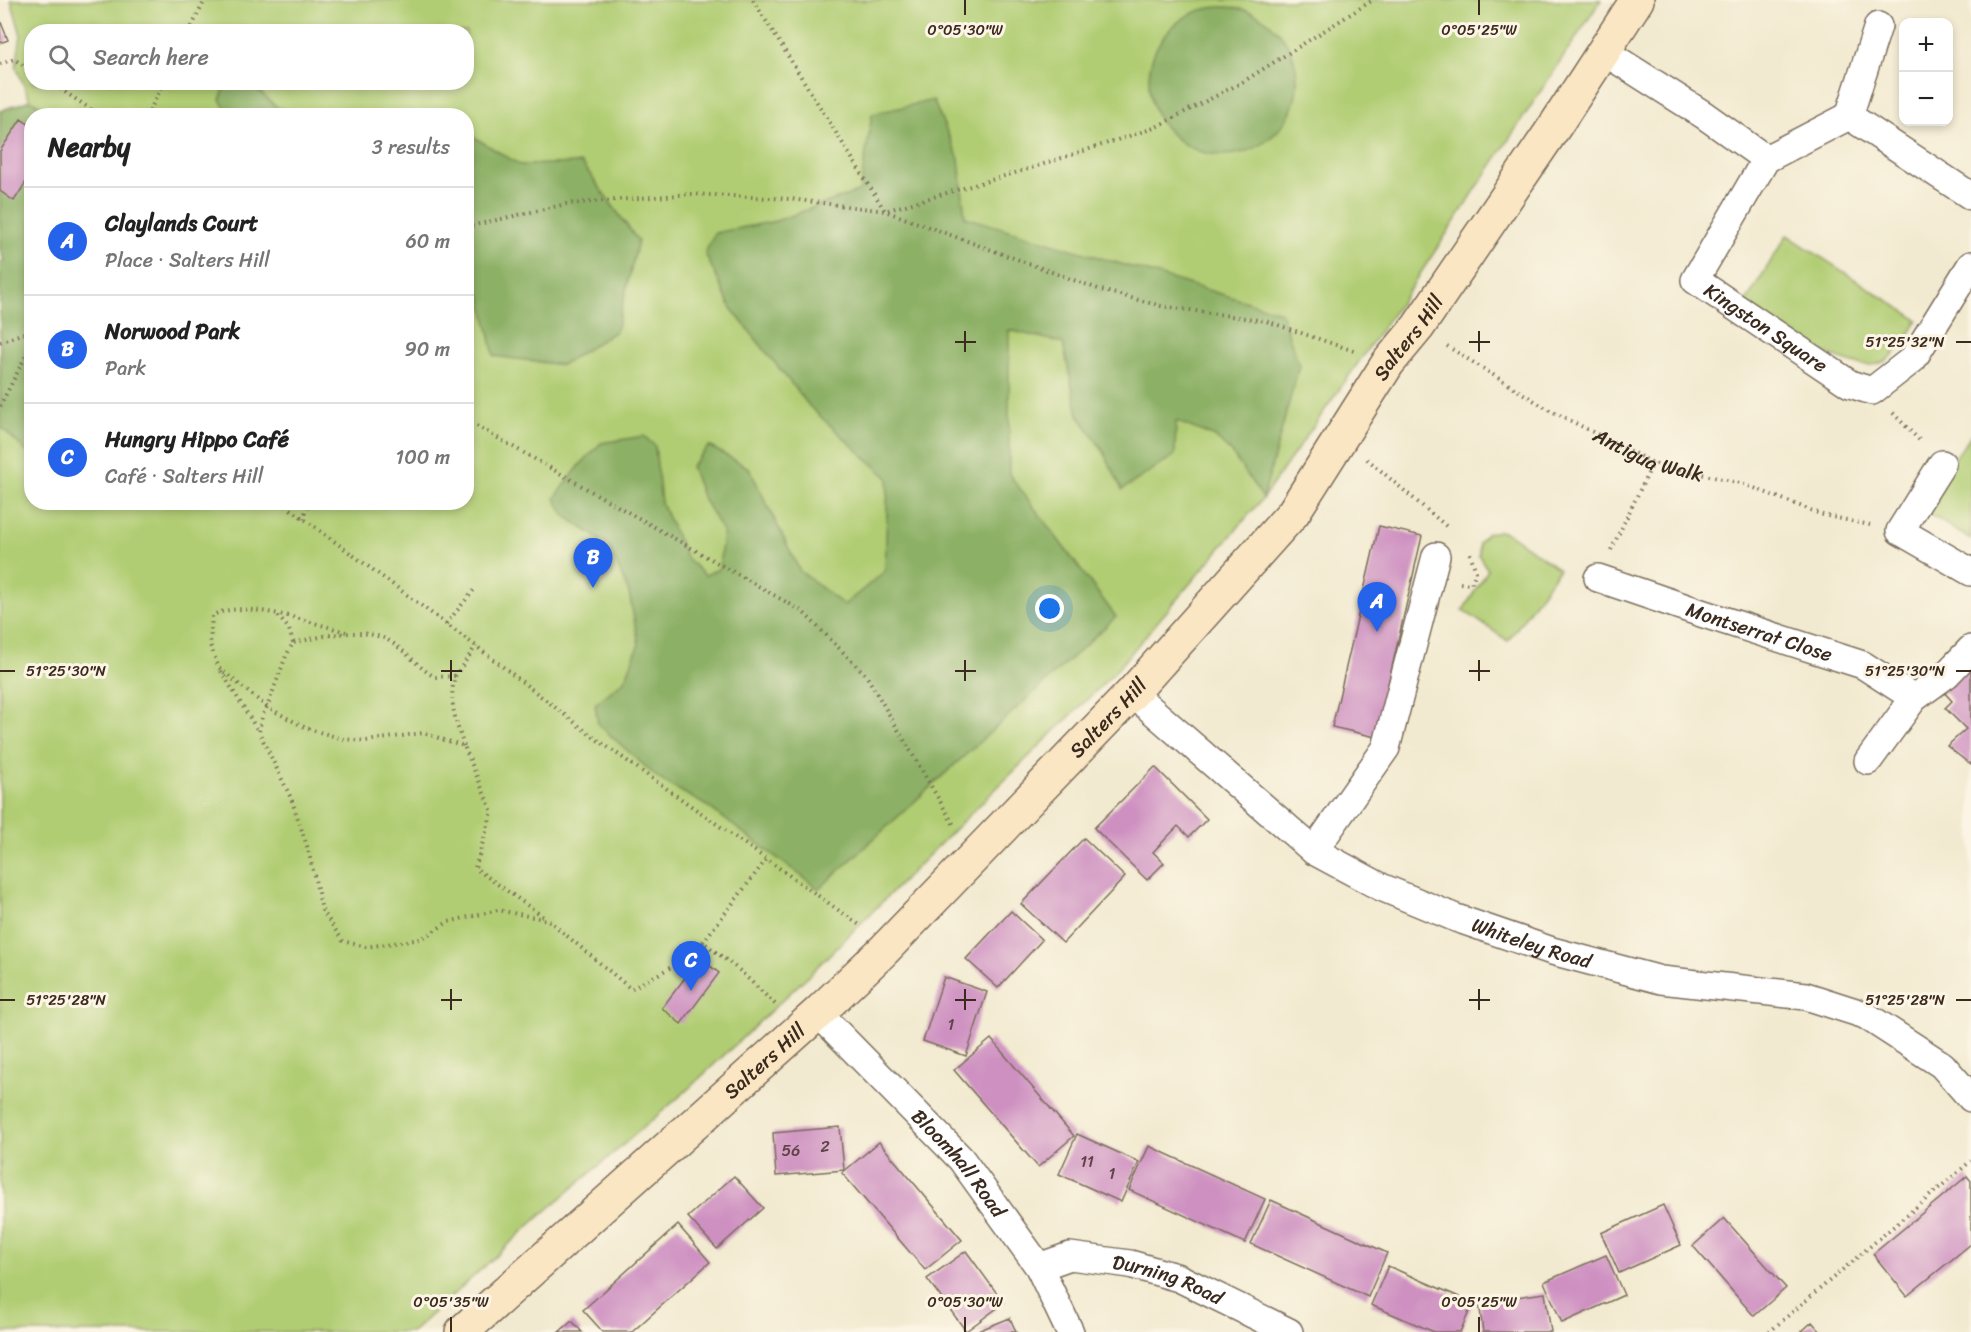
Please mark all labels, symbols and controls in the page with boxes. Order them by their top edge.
text: 0°05'30"W [927,17,1003,43]
text: 0°05'25"W [1441,17,1517,43]
map controls [1899,18,1953,126]
button: + [1899,18,1953,72]
search box [24,24,474,90]
text: Search here [93,38,209,77]
icon: search [45,41,78,74]
button: − [1899,72,1953,126]
text: Nearby [48,124,130,170]
text: 3 results [372,130,450,165]
text: Claylands Court [105,204,258,243]
text: A [61,224,74,259]
text: 60 m [405,224,450,259]
text: Place · Salters Hill [105,243,270,278]
street label: Kingston Square [1696,274,1835,382]
street label: Salters Hill [1364,287,1453,388]
text: Norwood Park [105,312,240,351]
text: 51°25'32"N [1866,329,1945,355]
text: B [61,332,74,367]
text: 90 m [405,332,450,367]
text: Park [105,351,146,386]
street label: Antigua Walk [1586,418,1707,492]
text: Hungry Hippo Café [105,420,289,459]
text: C [61,440,74,475]
text: 100 m [396,440,450,475]
text: Café · Salters Hill [105,459,263,494]
pin: B [574,538,612,588]
pin: A [1358,582,1396,632]
street label: Montserrat Close [1681,592,1837,672]
your location [1035,594,1064,623]
text: 51°25'30"N [26,658,106,684]
text: 51°25'30"N [1865,658,1945,684]
street label: Salters Hill [1061,669,1156,767]
street label: Whiteley Road [1467,908,1597,979]
pin: C [672,942,710,991]
text: 51°25'28"N [26,987,106,1013]
text: 51°25'28"N [1865,987,1945,1013]
house number: 1 [948,1010,955,1039]
street label: Salters Hill [715,1014,814,1108]
street label: Bloomhall Road [902,1100,1016,1226]
house number: 2 [820,1132,830,1161]
house number: 56 [782,1136,800,1165]
house number: 11 [1080,1147,1094,1176]
house number: 1 [1109,1159,1116,1188]
street label: Durning Road [1110,1245,1231,1316]
text: 0°05'35"W [413,1289,489,1315]
text: 0°05'30"W [927,1289,1003,1315]
text: 0°05'25"W [1441,1289,1517,1315]

